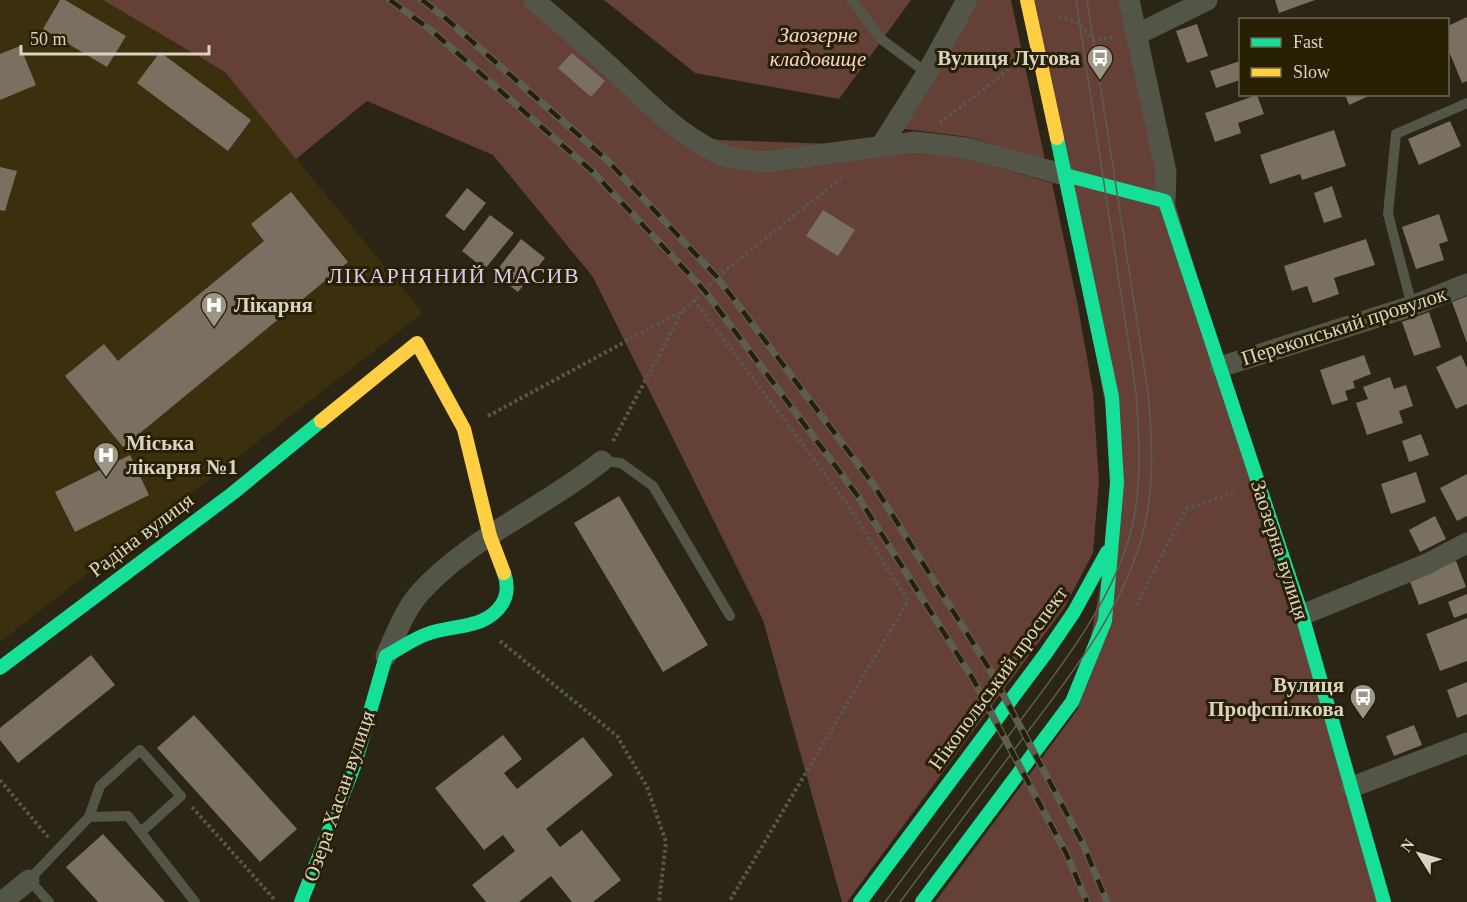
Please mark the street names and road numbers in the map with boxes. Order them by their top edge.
street label: Перекопський провулок [1238,281,1450,371]
street label: Заозерна вулиця [1246,477,1314,623]
street label: Радіна вулиця [84,488,198,582]
street label: Нікопольський проспект [923,582,1073,774]
street label: Озера Хасан вулиця [298,707,380,885]

